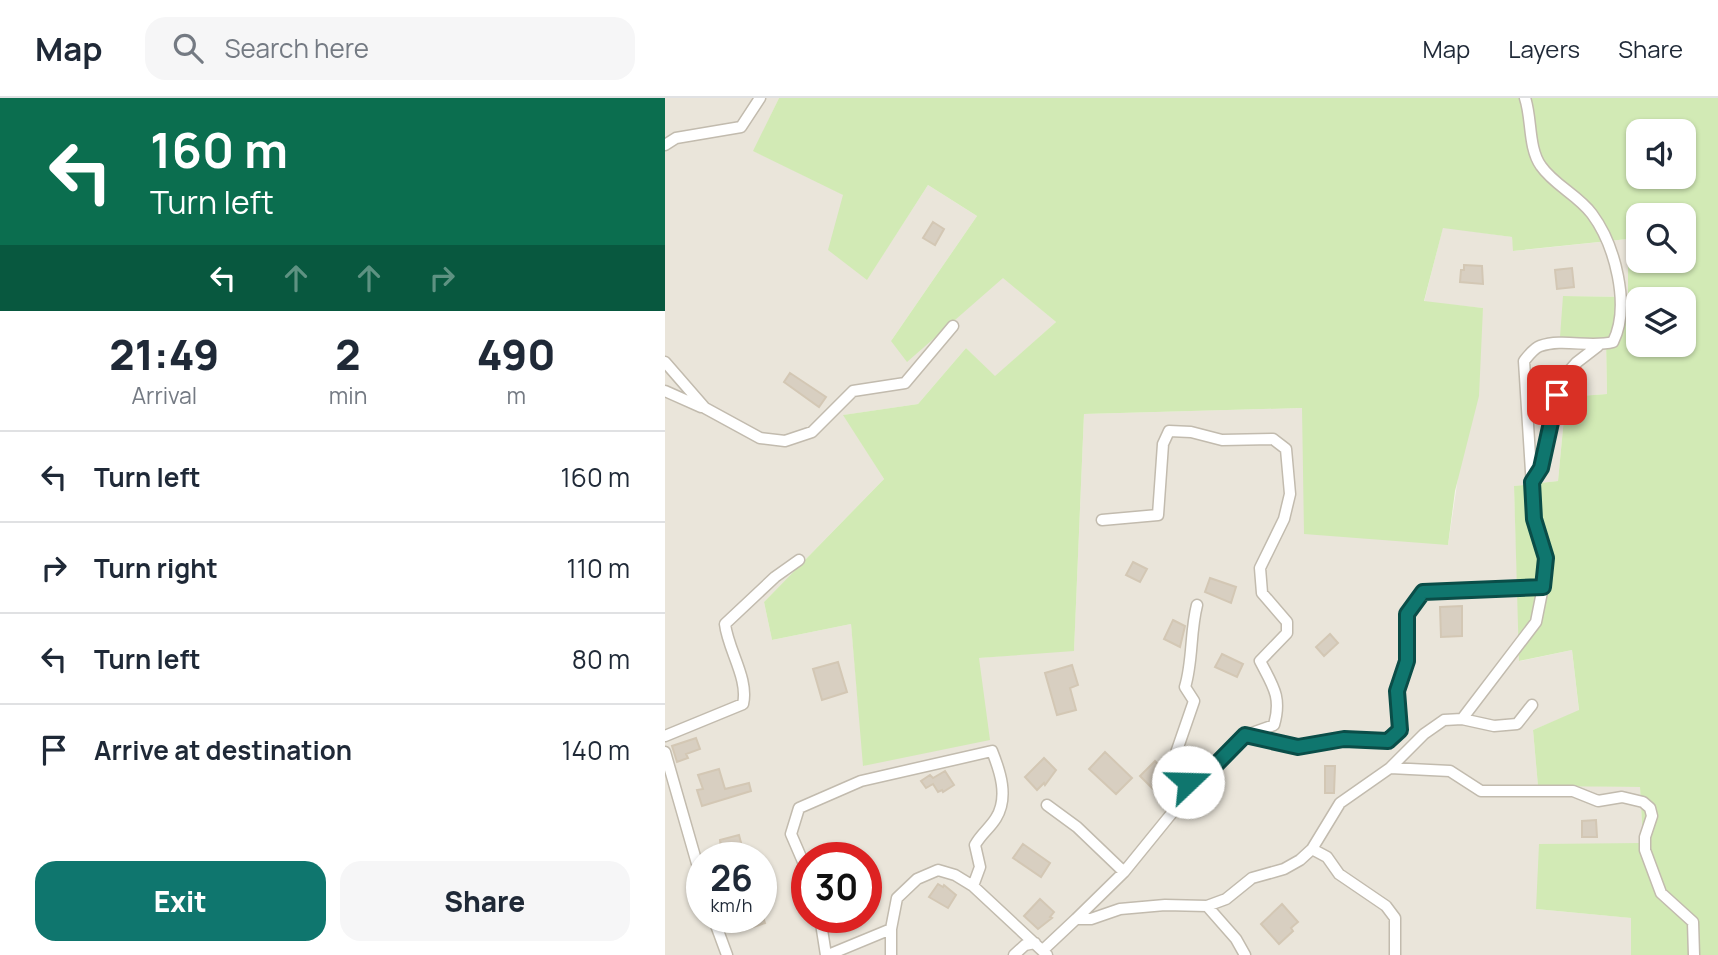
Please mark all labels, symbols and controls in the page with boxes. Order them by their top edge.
search box [145,17,635,80]
text: Map [35,26,103,71]
icon: search [169,29,207,67]
text: Search here [225,30,369,66]
text: Map [1423,32,1470,65]
text: Layers [1508,32,1580,65]
text: Share [1618,32,1683,65]
text: 160 m [150,116,288,183]
map controls [1626,119,1696,357]
button: sound [1626,119,1696,189]
icon: left [35,126,126,217]
text: Turn left [150,180,274,224]
button: search [1626,203,1696,273]
icon: left [204,259,242,297]
icon: ahead [277,259,315,297]
icon: ahead [350,259,388,297]
icon: right [423,259,461,297]
button: layers [1626,287,1696,357]
text: 21:49 [109,325,219,383]
text: 2 [335,325,361,383]
text: 490 [477,325,556,383]
pin [1527,365,1587,425]
icon: arrive [1538,376,1576,414]
text: Arrival [132,379,197,411]
text: min [329,379,367,411]
text: m [506,379,526,411]
icon: left [35,458,73,496]
text: Turn left [94,459,201,495]
text: 160 m [561,459,630,495]
icon: right [35,549,73,587]
text: Turn right [94,550,218,586]
text: 110 m [567,550,630,586]
icon: left [35,640,73,678]
text: Turn left [94,641,201,677]
text: 80 m [572,641,630,677]
icon: arrive [35,731,73,769]
text: Arrive at destination [94,732,352,768]
text: 140 m [561,732,630,768]
position arrow [1151,745,1225,819]
speed limit sign: 30 [791,842,882,933]
text: 26 [710,854,753,902]
button: Exit [35,861,326,941]
button: Share [340,861,630,941]
text: km/h [711,893,752,917]

